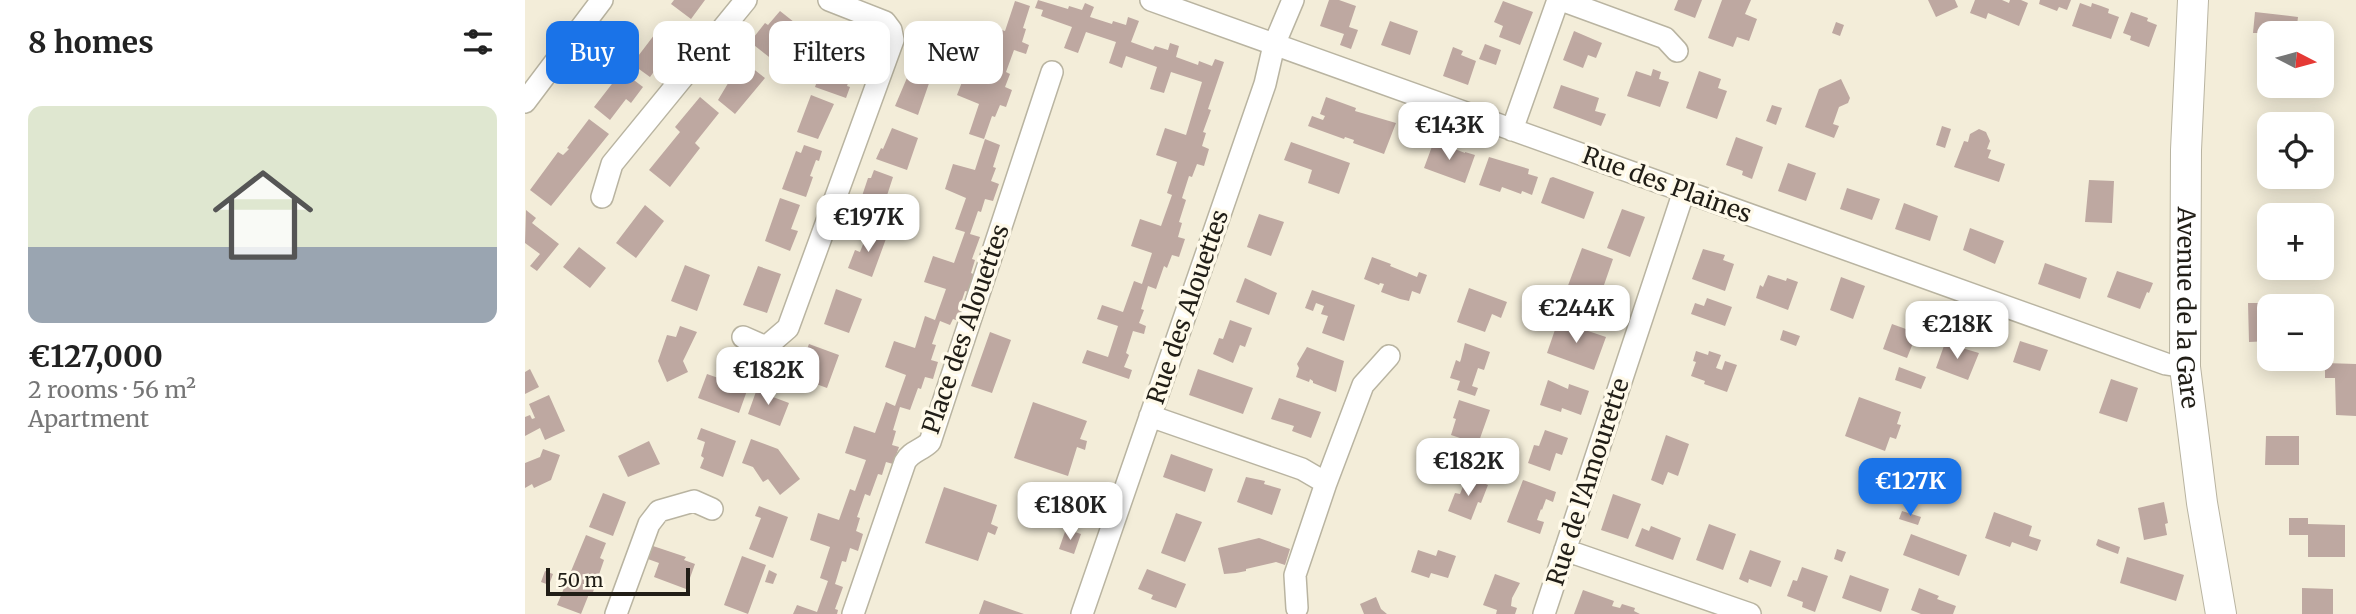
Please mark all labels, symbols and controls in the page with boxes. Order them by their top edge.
chip: Buy [546,21,639,84]
chip: Rent [653,21,755,84]
chip: Filters [769,21,890,84]
chip: New [904,21,1003,84]
north arrow [2257,21,2335,98]
map controls [2257,21,2334,371]
text: 8 homes [28,23,154,61]
icon: filters [459,23,497,61]
pin: €143K [1400,102,1498,162]
text: €143K [1414,110,1484,139]
button: locate [2257,112,2334,189]
street label: Rue des Plaines [1578,140,1756,230]
icon: home [200,152,326,278]
pin: €197K [819,194,917,254]
text: €197K [832,202,904,231]
button: + [2257,203,2334,280]
street label: Rue des Alouettes [1140,206,1235,408]
street label: Avenue de la Gare [2170,206,2206,410]
street label: Place des Alouettes [915,220,1016,438]
pin: €244K [1527,286,1625,345]
text: €244K [1538,293,1614,322]
button: − [2257,294,2334,371]
pin: €218K [1908,302,2006,361]
text: €218K [1921,309,1993,338]
text: €127,000 [28,337,163,375]
pin: €182K [719,348,817,407]
text: €182K [732,355,804,384]
street label: Rue de l'Amourette [1539,374,1636,589]
text: 2 rooms · 56 m² [28,375,196,404]
text: Apartment [28,404,149,433]
pin: €182K [1419,438,1517,498]
text: €182K [1432,446,1504,475]
pin: €127K [1861,458,1959,518]
text: €127K [1874,466,1946,495]
pin: €180K [1021,482,1119,542]
text: €180K [1034,490,1106,519]
scale bar [546,565,689,597]
text: 50 m [557,568,603,592]

